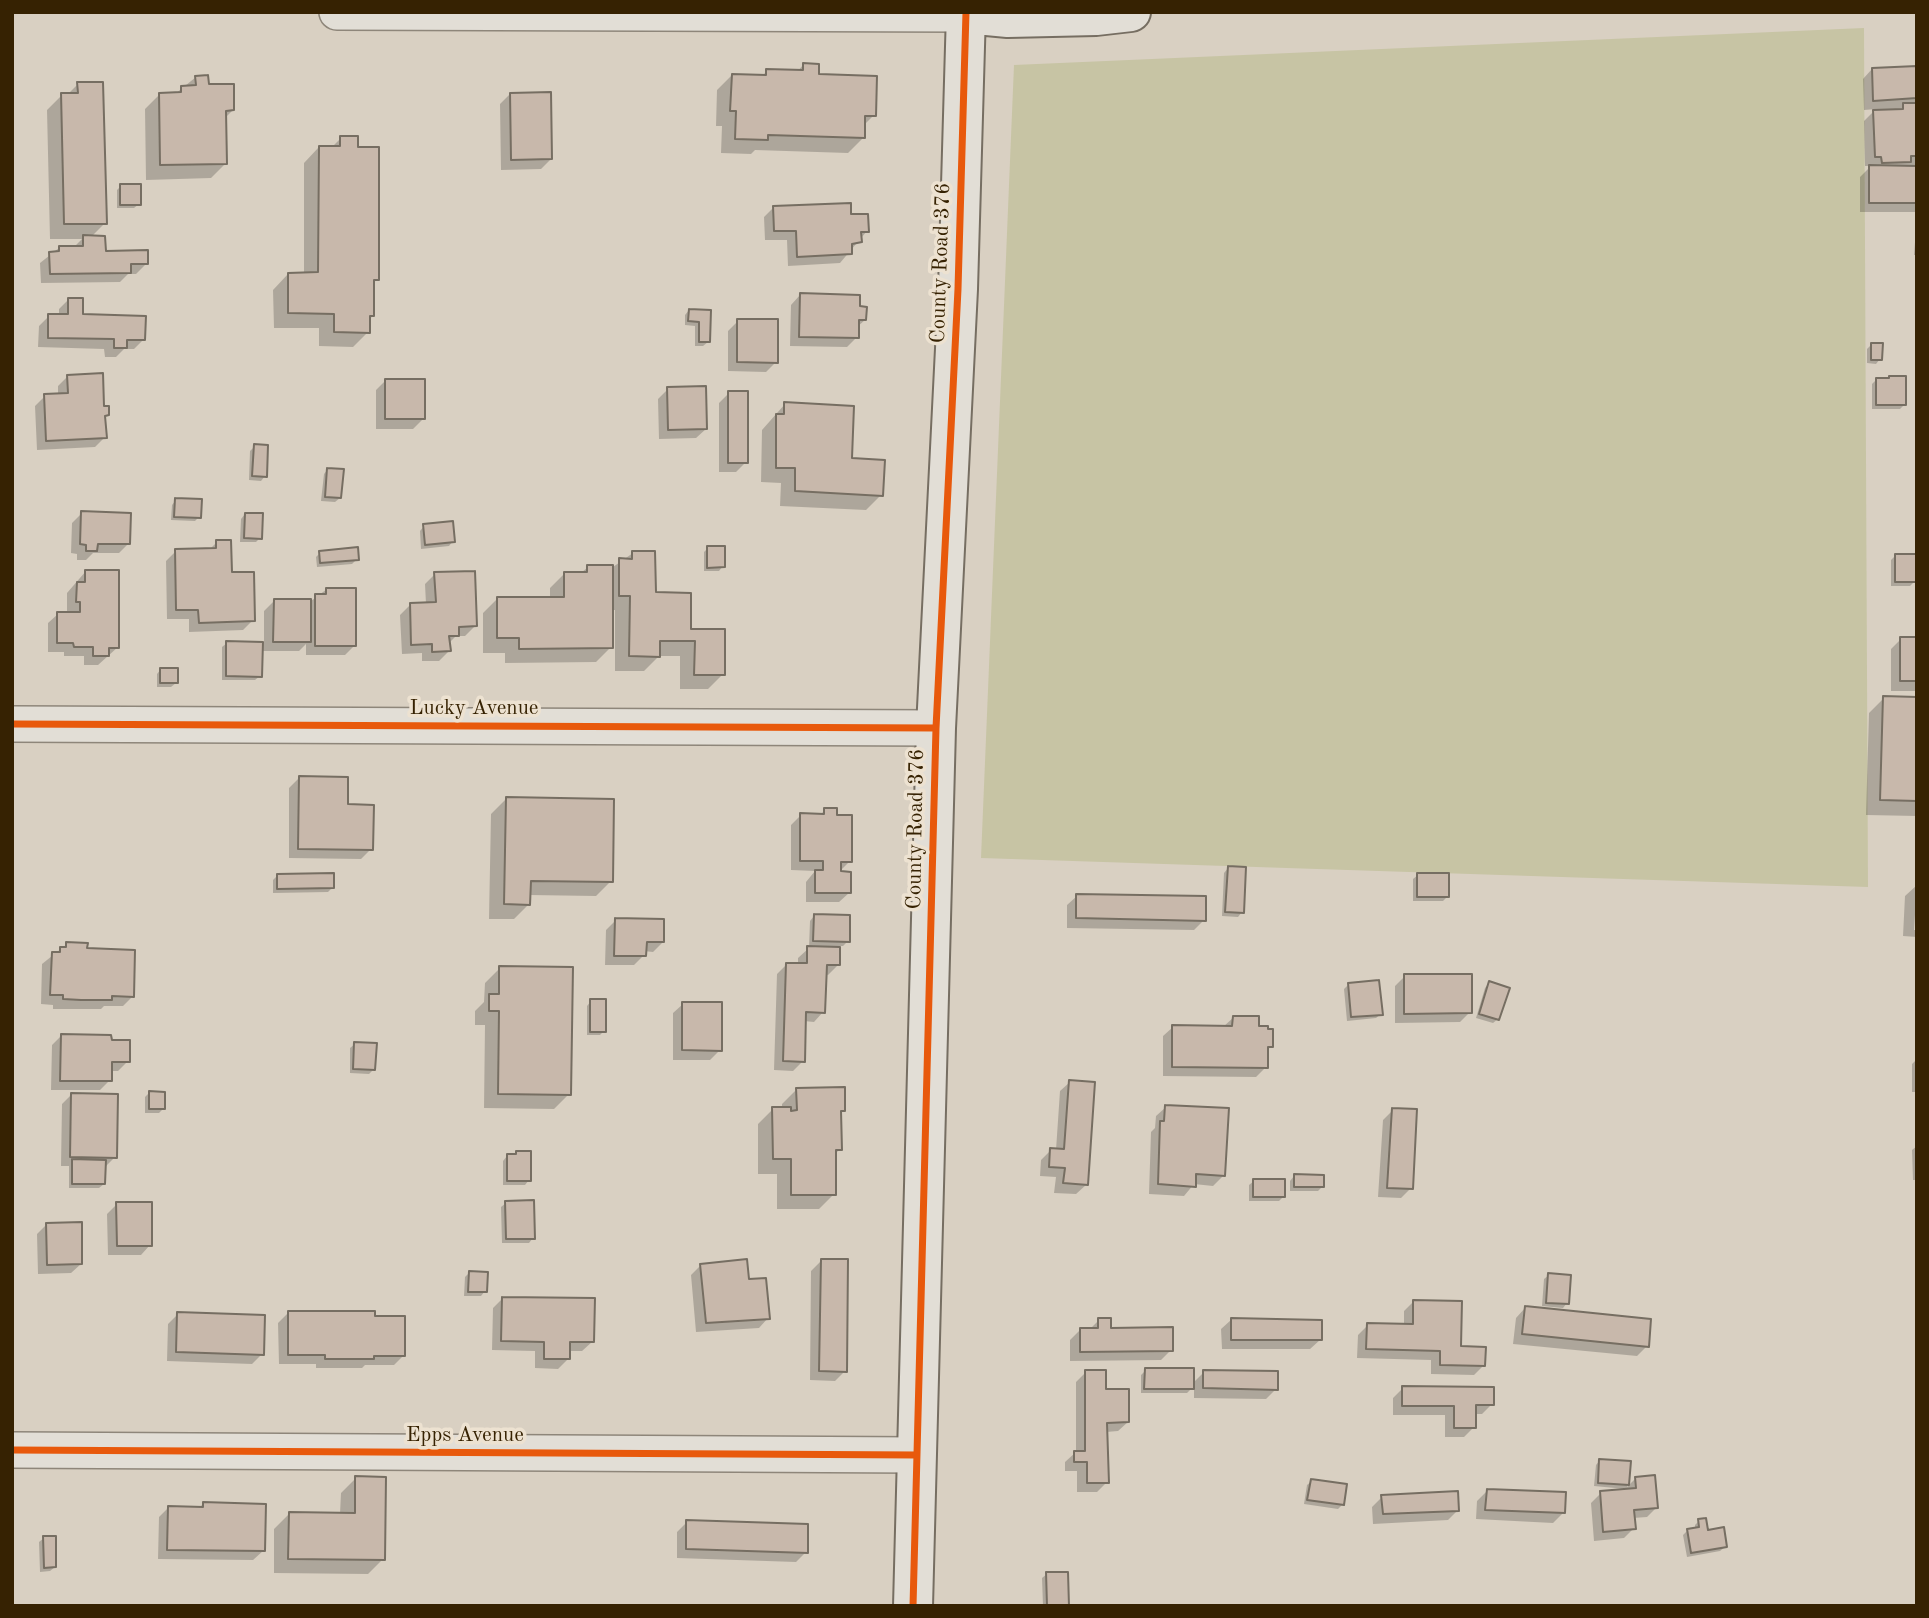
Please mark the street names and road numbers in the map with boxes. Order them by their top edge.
street label: County Road 376 [926,182,956,344]
street label: Lucky Avenue [409,695,539,721]
street label: County Road 376 [902,748,930,910]
street label: Epps Avenue [406,1422,524,1448]

